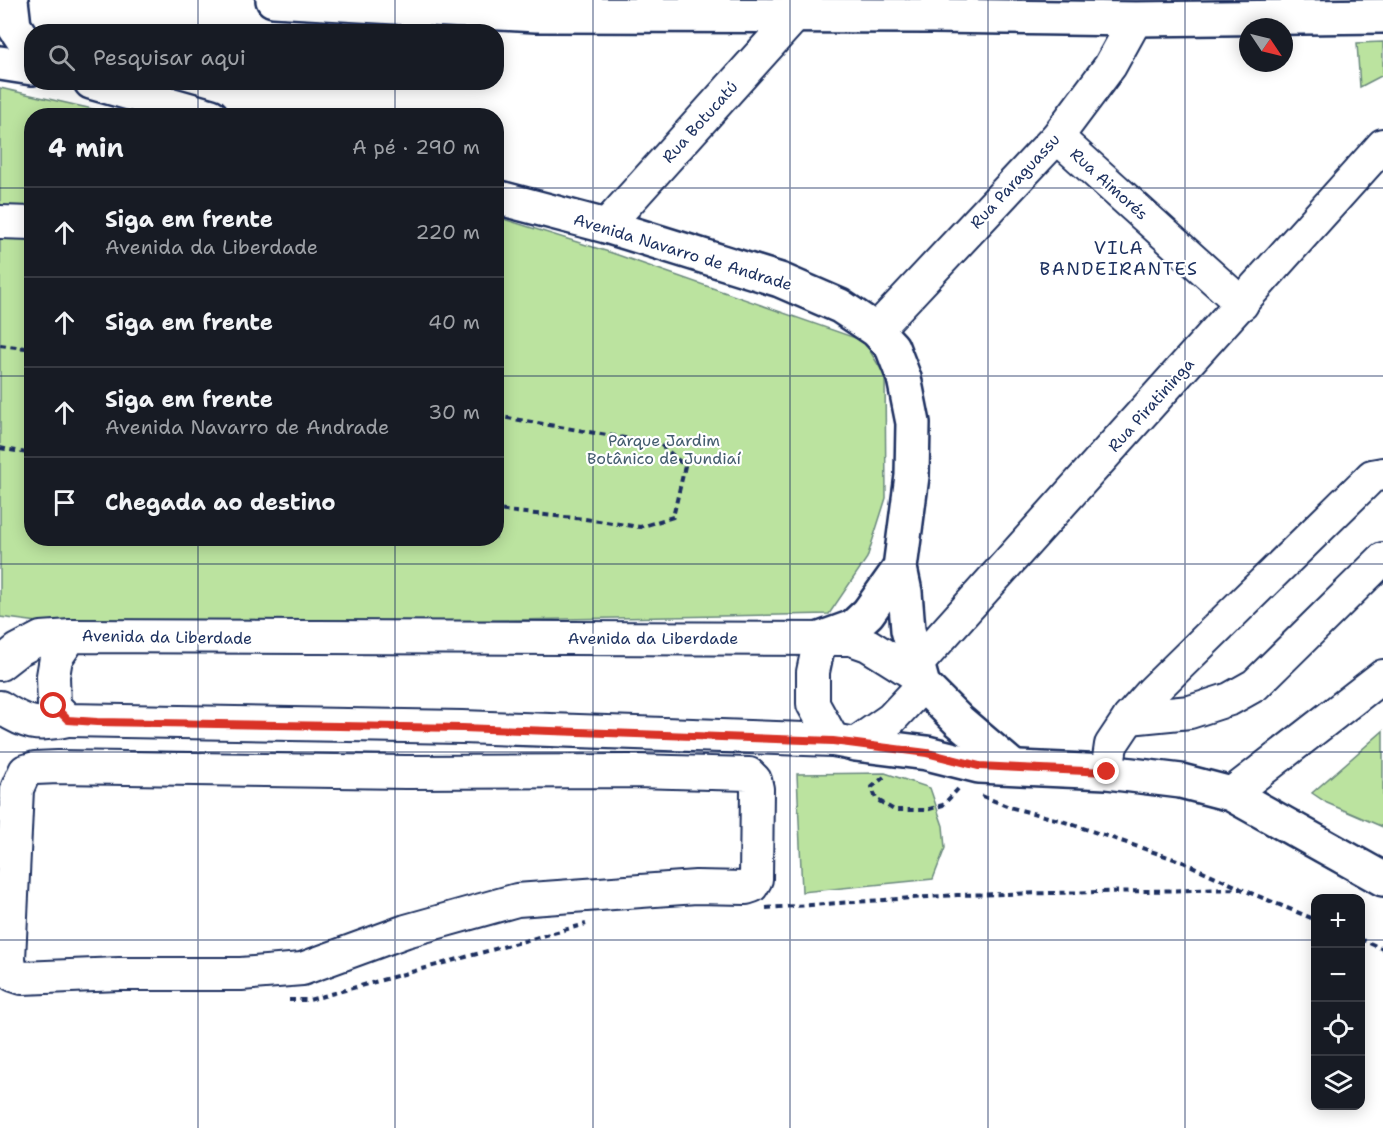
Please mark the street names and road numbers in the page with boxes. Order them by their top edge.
street label: Rua Botucatú [658,77,742,167]
street label: Rua Paraguassu [965,129,1065,233]
street label: Rua Aimorés [1066,144,1152,225]
street label: Avenida Navarro de Andrade [571,209,795,295]
street label: Rua Piratininga [1103,354,1199,456]
street label: Avenida da Liberdade [82,625,252,649]
street label: Avenida da Liberdade [568,628,738,649]

